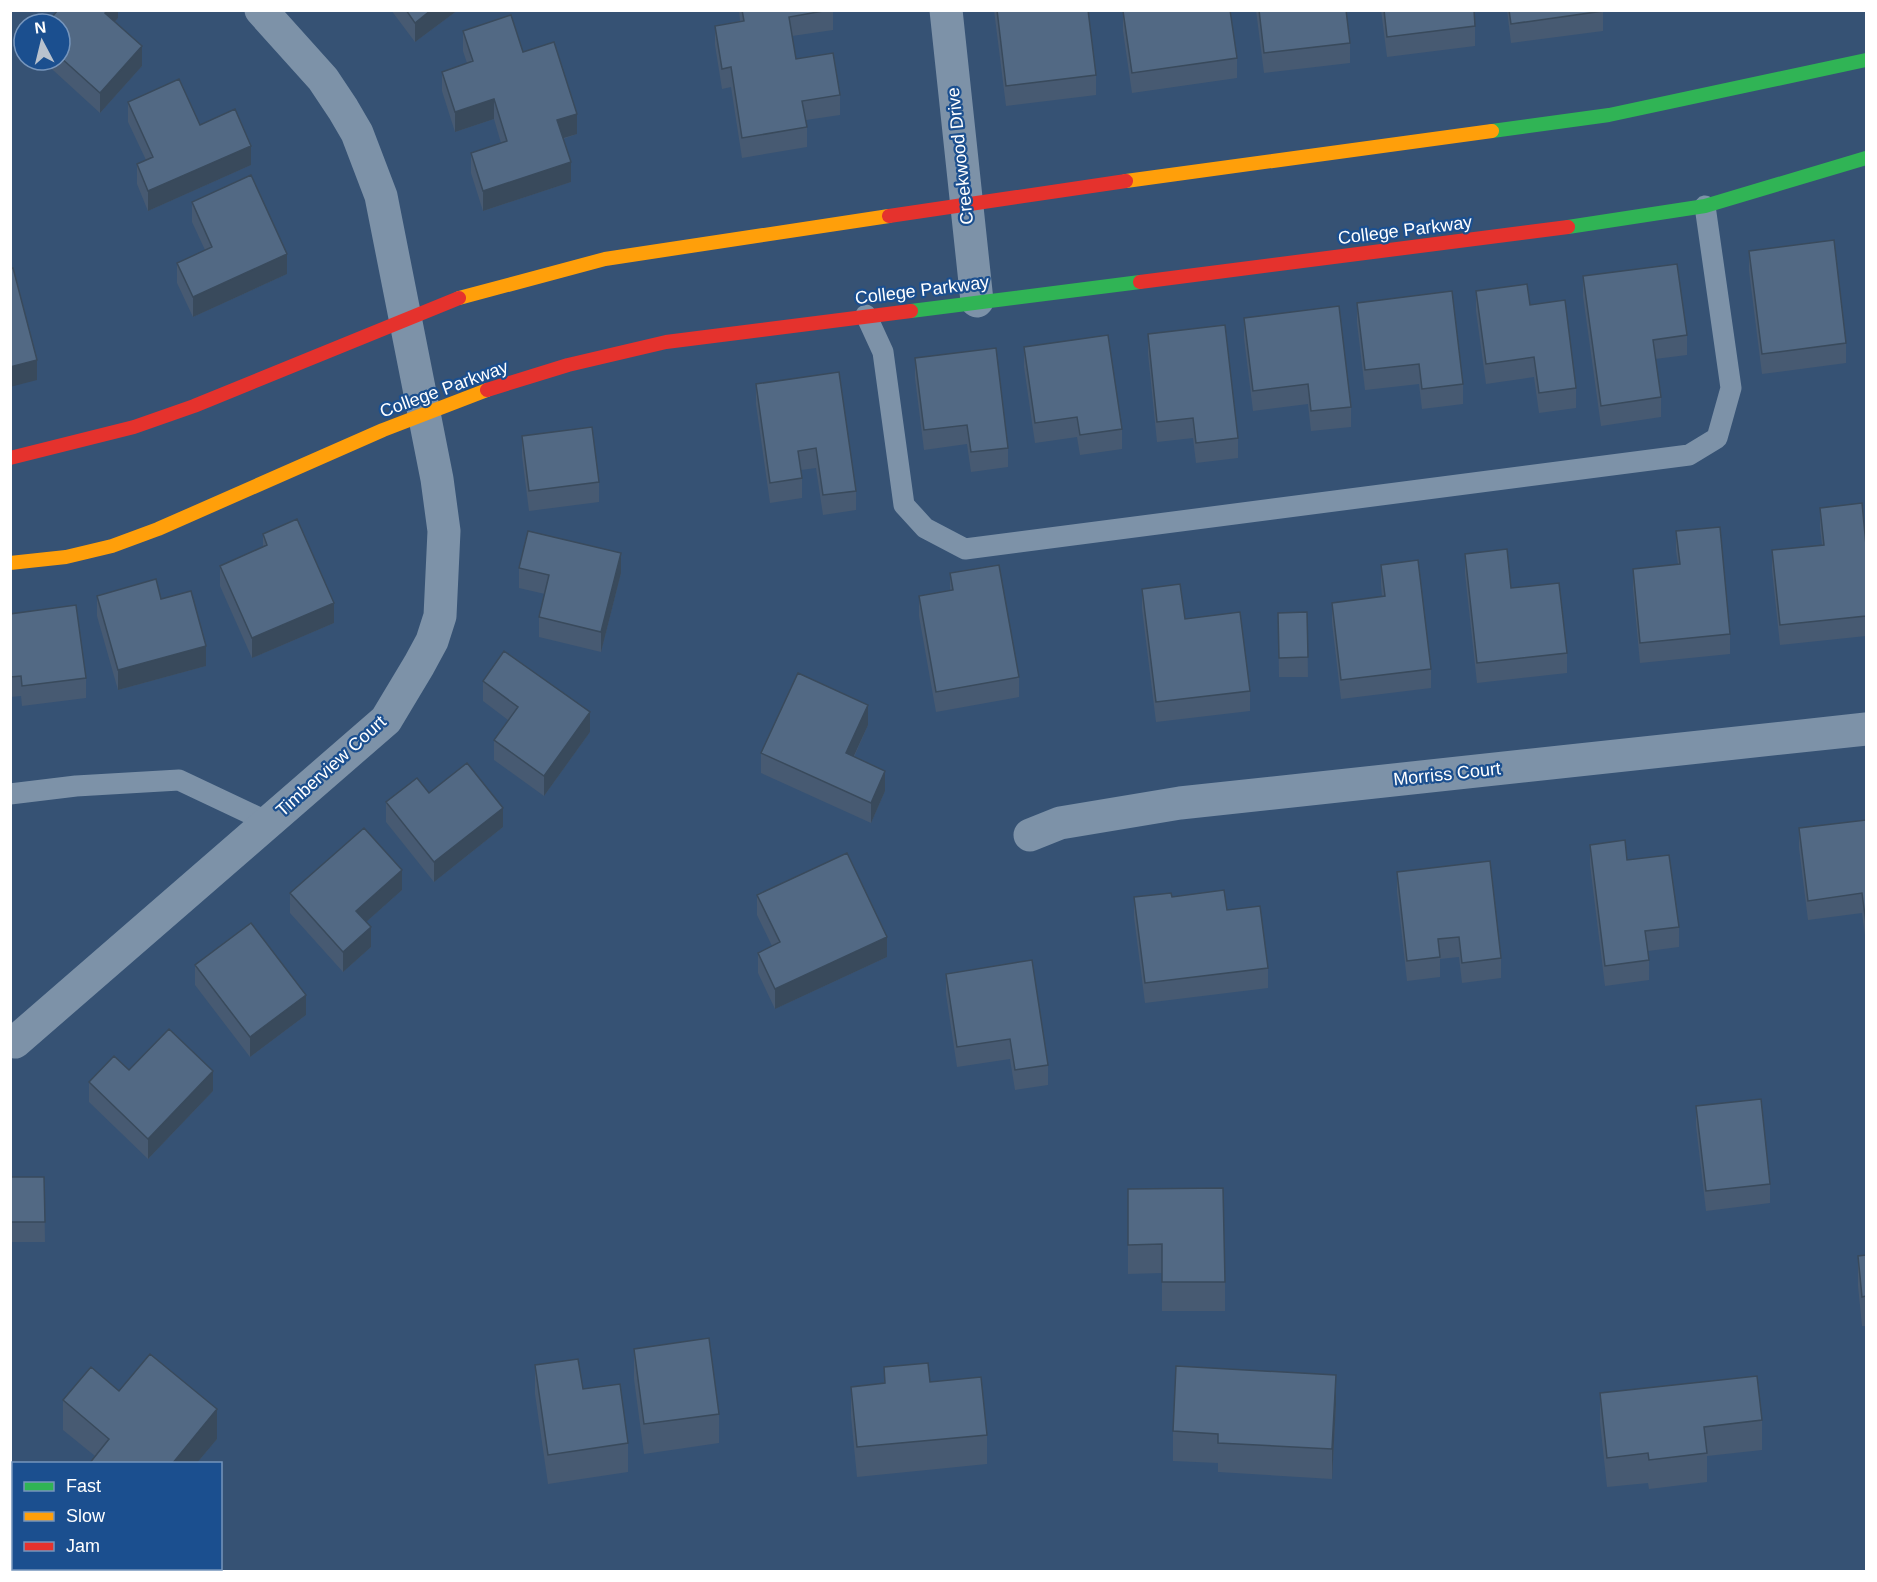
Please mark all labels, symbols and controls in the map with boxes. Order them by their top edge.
north arrow [12,12,72,72]
text: N [33,18,47,37]
street label: Creekwood Drive [943,86,977,226]
street label: College Parkway [1337,212,1473,248]
street label: College Parkway [854,272,990,308]
street label: College Parkway [377,357,511,421]
street label: Timberview Court [272,712,390,820]
street label: Morriss Court [1392,758,1502,790]
legend [12,1462,222,1570]
text: Fast [66,1476,101,1496]
text: Slow [66,1506,106,1526]
text: Jam [66,1536,100,1556]

